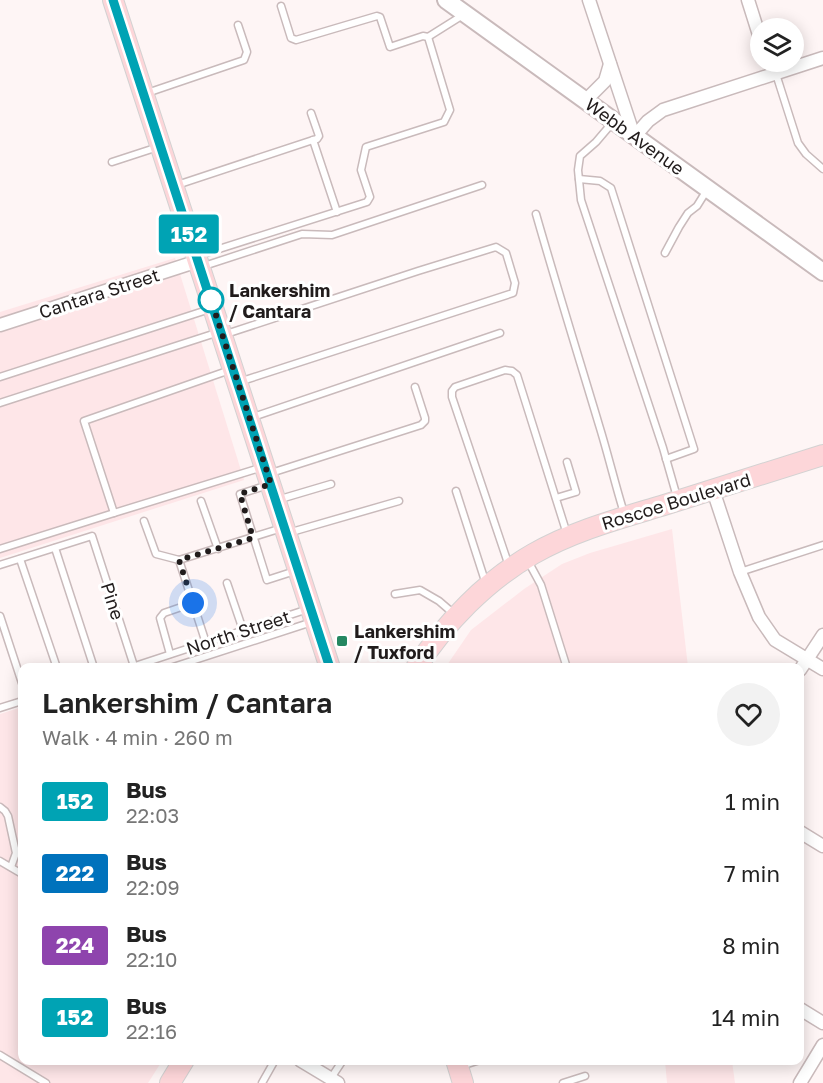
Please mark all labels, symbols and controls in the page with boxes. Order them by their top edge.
map controls [750,18,804,72]
button: layers [750,18,804,72]
street label: Webb Avenue [581,93,689,179]
line badge: 152 [154,214,224,254]
text: 152 [171,221,207,247]
street label: Cantara Street [36,263,162,323]
place label: Lankershim / Cantara [229,279,330,322]
marker: Lankershim / Cantara [198,287,224,313]
street label: Roscoe Boulevard [599,468,753,534]
street label: Pine [97,579,129,623]
your location [178,588,208,618]
street label: North Street [183,605,293,659]
place label: Lankershim / Tuxford [354,620,455,663]
marker: Lankershim / Tuxford [335,634,349,648]
button: heart [717,683,780,746]
text: Lankershim / Cantara [42,686,332,719]
text: Walk · 4 min · 260 m [42,725,233,749]
text: Bus [126,776,167,803]
text: 152 [57,788,93,814]
text: 1 min [725,788,780,815]
text: 22:03 [126,803,179,827]
text: Bus [126,848,167,875]
text: 222 [56,860,94,886]
text: 7 min [724,860,780,887]
text: 22:09 [126,875,180,899]
text: Bus [126,920,167,947]
text: 224 [56,932,94,958]
text: 8 min [722,932,780,959]
text: 22:10 [126,947,177,971]
text: Bus [126,992,167,1019]
text: 152 [57,1004,93,1030]
text: 14 min [712,1004,780,1031]
text: 22:16 [126,1019,177,1043]

